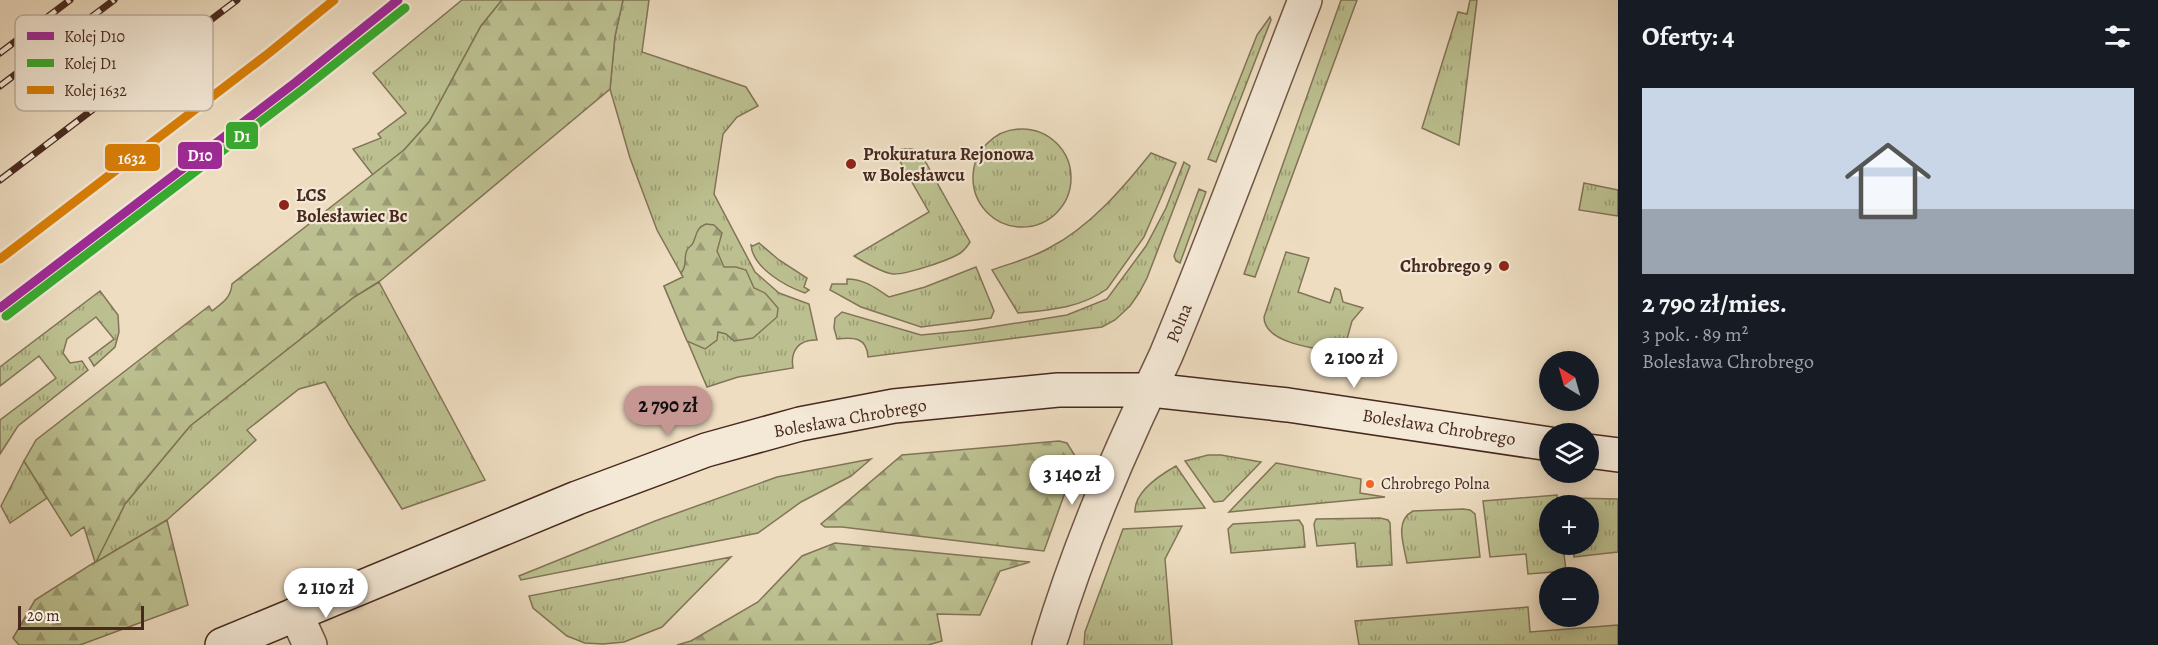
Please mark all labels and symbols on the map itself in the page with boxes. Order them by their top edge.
legend [15,15,213,111]
text: Kolej D10 [64,26,125,48]
text: Kolej D1 [64,53,117,75]
text: Kolej 1632 [64,80,127,102]
line badge: D1 [225,121,259,150]
text: D1 [234,126,251,148]
line badge: D10 [177,141,223,170]
place label: Prokuratura Rejonowa w Bolesławcu [862,142,1034,187]
line badge: 1632 [104,143,161,172]
text: D10 [188,145,212,167]
text: 1632 [118,148,146,170]
marker: Prokuratura Rejonowa w Bolesławcu [844,157,858,171]
place label: LCS Bolesławiec Bc [296,183,408,228]
marker: LCS Bolesławiec Bc [277,198,291,212]
place label: Chrobrego 9 [1400,254,1492,278]
marker: Chrobrego 9 [1497,259,1511,273]
street label: Polna [1160,299,1198,346]
pin: 2 100 zł [1292,338,1416,389]
north arrow [1539,351,1599,411]
pin: 2 790 zł [606,386,730,437]
street label: Bolesława Chrobrego [772,393,928,443]
street label: Bolesława Chrobrego [1361,403,1517,451]
pin: 3 140 zł [1010,455,1134,506]
place label: Chrobrego Polna [1381,473,1490,495]
marker: Chrobrego Polna [1364,478,1376,490]
pin: 2 110 zł [264,568,388,619]
scale bar [18,603,144,630]

